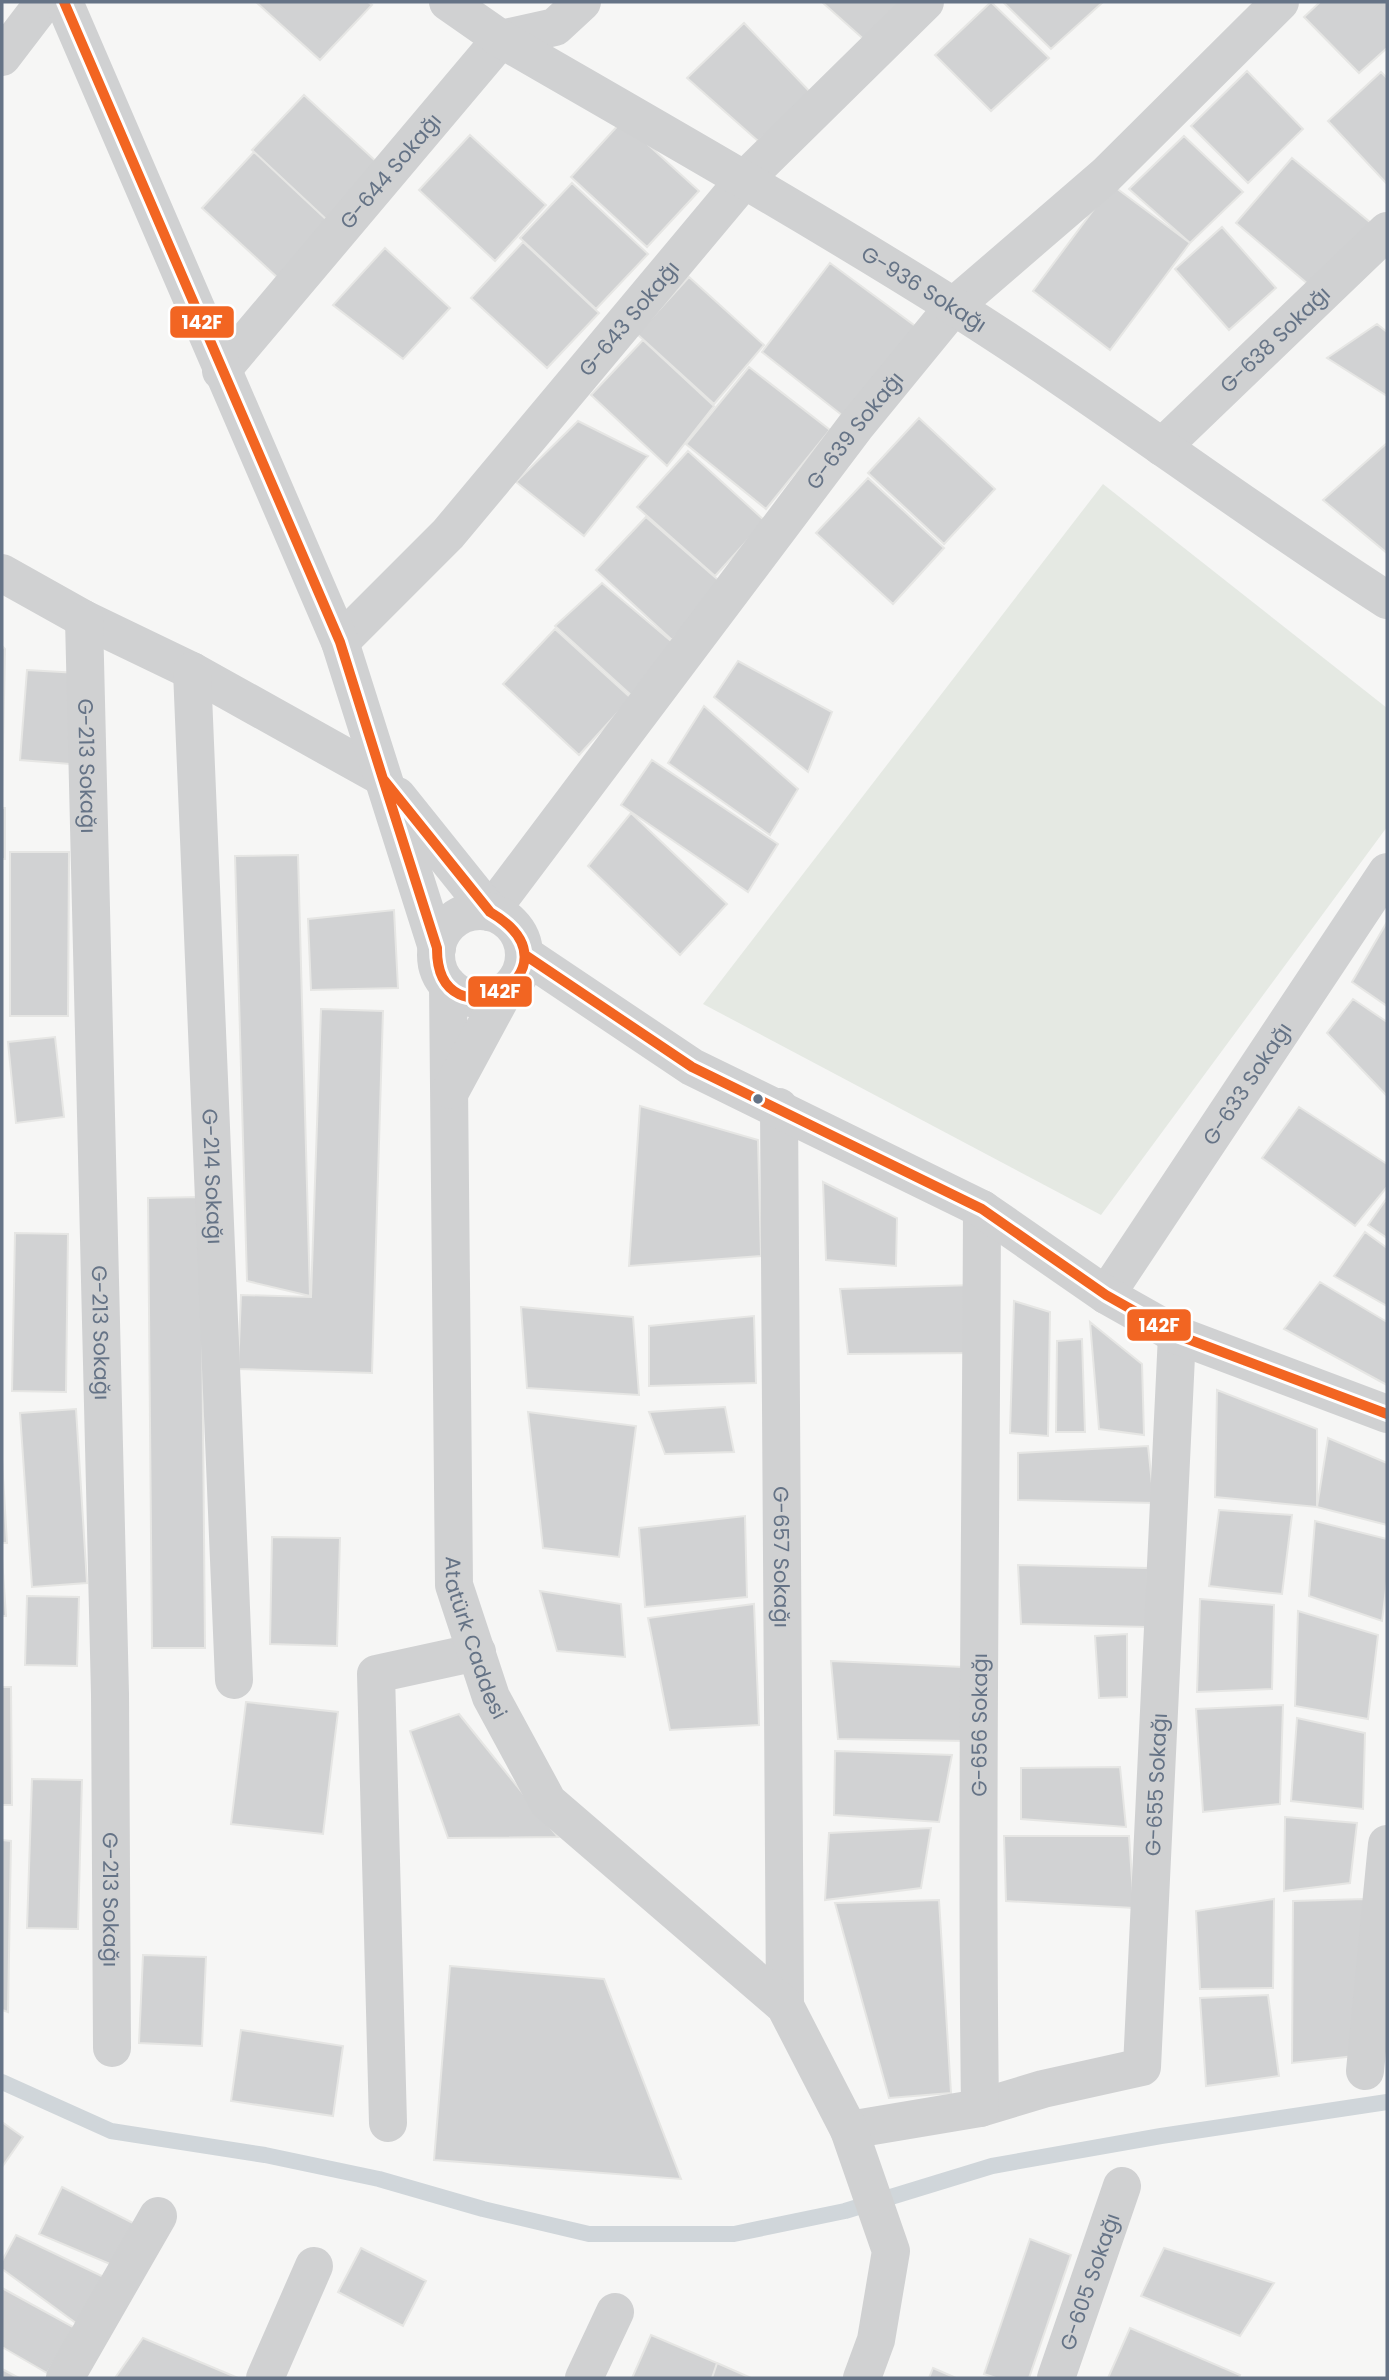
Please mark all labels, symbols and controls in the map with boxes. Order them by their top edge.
street label: G-644 Sokağı [333,107,447,235]
street label: G-936 Sokağı [856,239,993,338]
street label: G-643 Sokağı [572,254,685,382]
street label: G-638 Sokağı [1213,279,1336,399]
line badge: 142F [169,305,235,339]
text: 142F [181,309,223,336]
street label: G-639 Sokağı [799,365,909,495]
street label: G-213 Sokağı [71,698,104,834]
line badge: 142F [467,975,533,1008]
text: 142F [479,978,521,1005]
street label: G-633 Sokağı [1195,1016,1298,1151]
unlabelled marker [751,1092,765,1106]
street label: G-214 Sokağı [196,1108,230,1245]
street label: G-213 Sokağı [85,1265,117,1401]
line badge: 142F [1126,1308,1192,1342]
text: 142F [1138,1312,1180,1339]
street label: G-657 Sokağı [767,1486,797,1628]
street label: Atatürk Caddesi [438,1556,515,1724]
street label: G-656 Sokağı [964,1653,994,1797]
street label: G-655 Sokağı [1138,1712,1173,1857]
street label: G-213 Sokağı [96,1832,126,1967]
street label: G-605 Sokağı [1052,2209,1126,2354]

